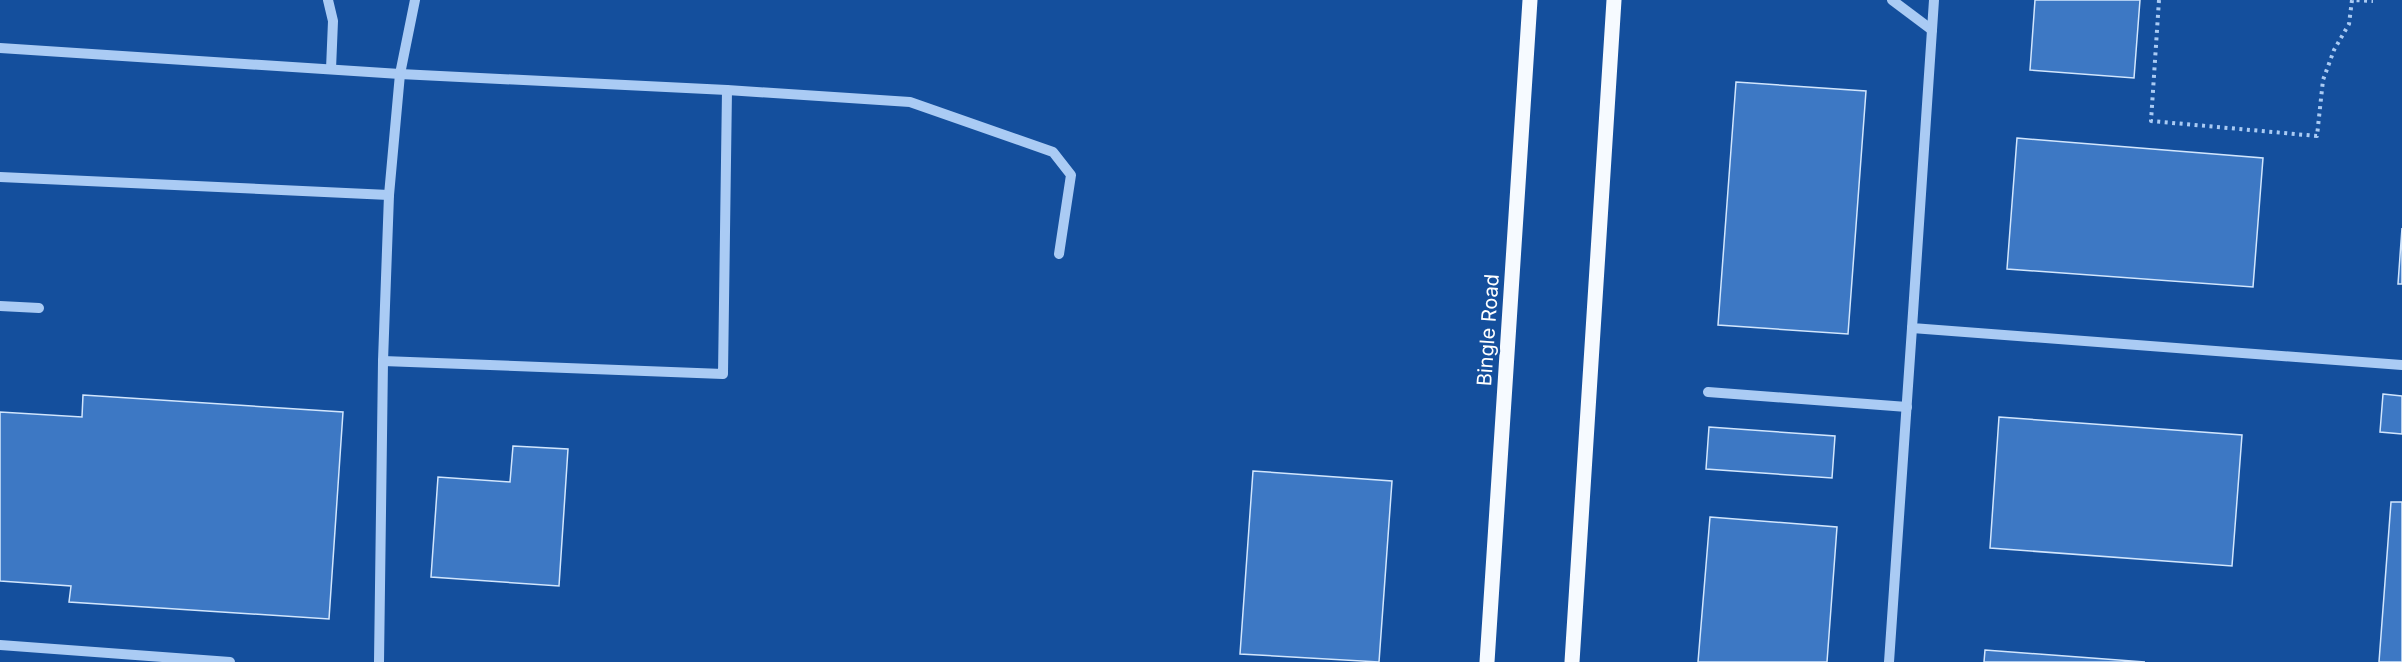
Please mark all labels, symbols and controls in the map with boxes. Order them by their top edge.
street label: Bingle Road [1472,273,1504,387]

